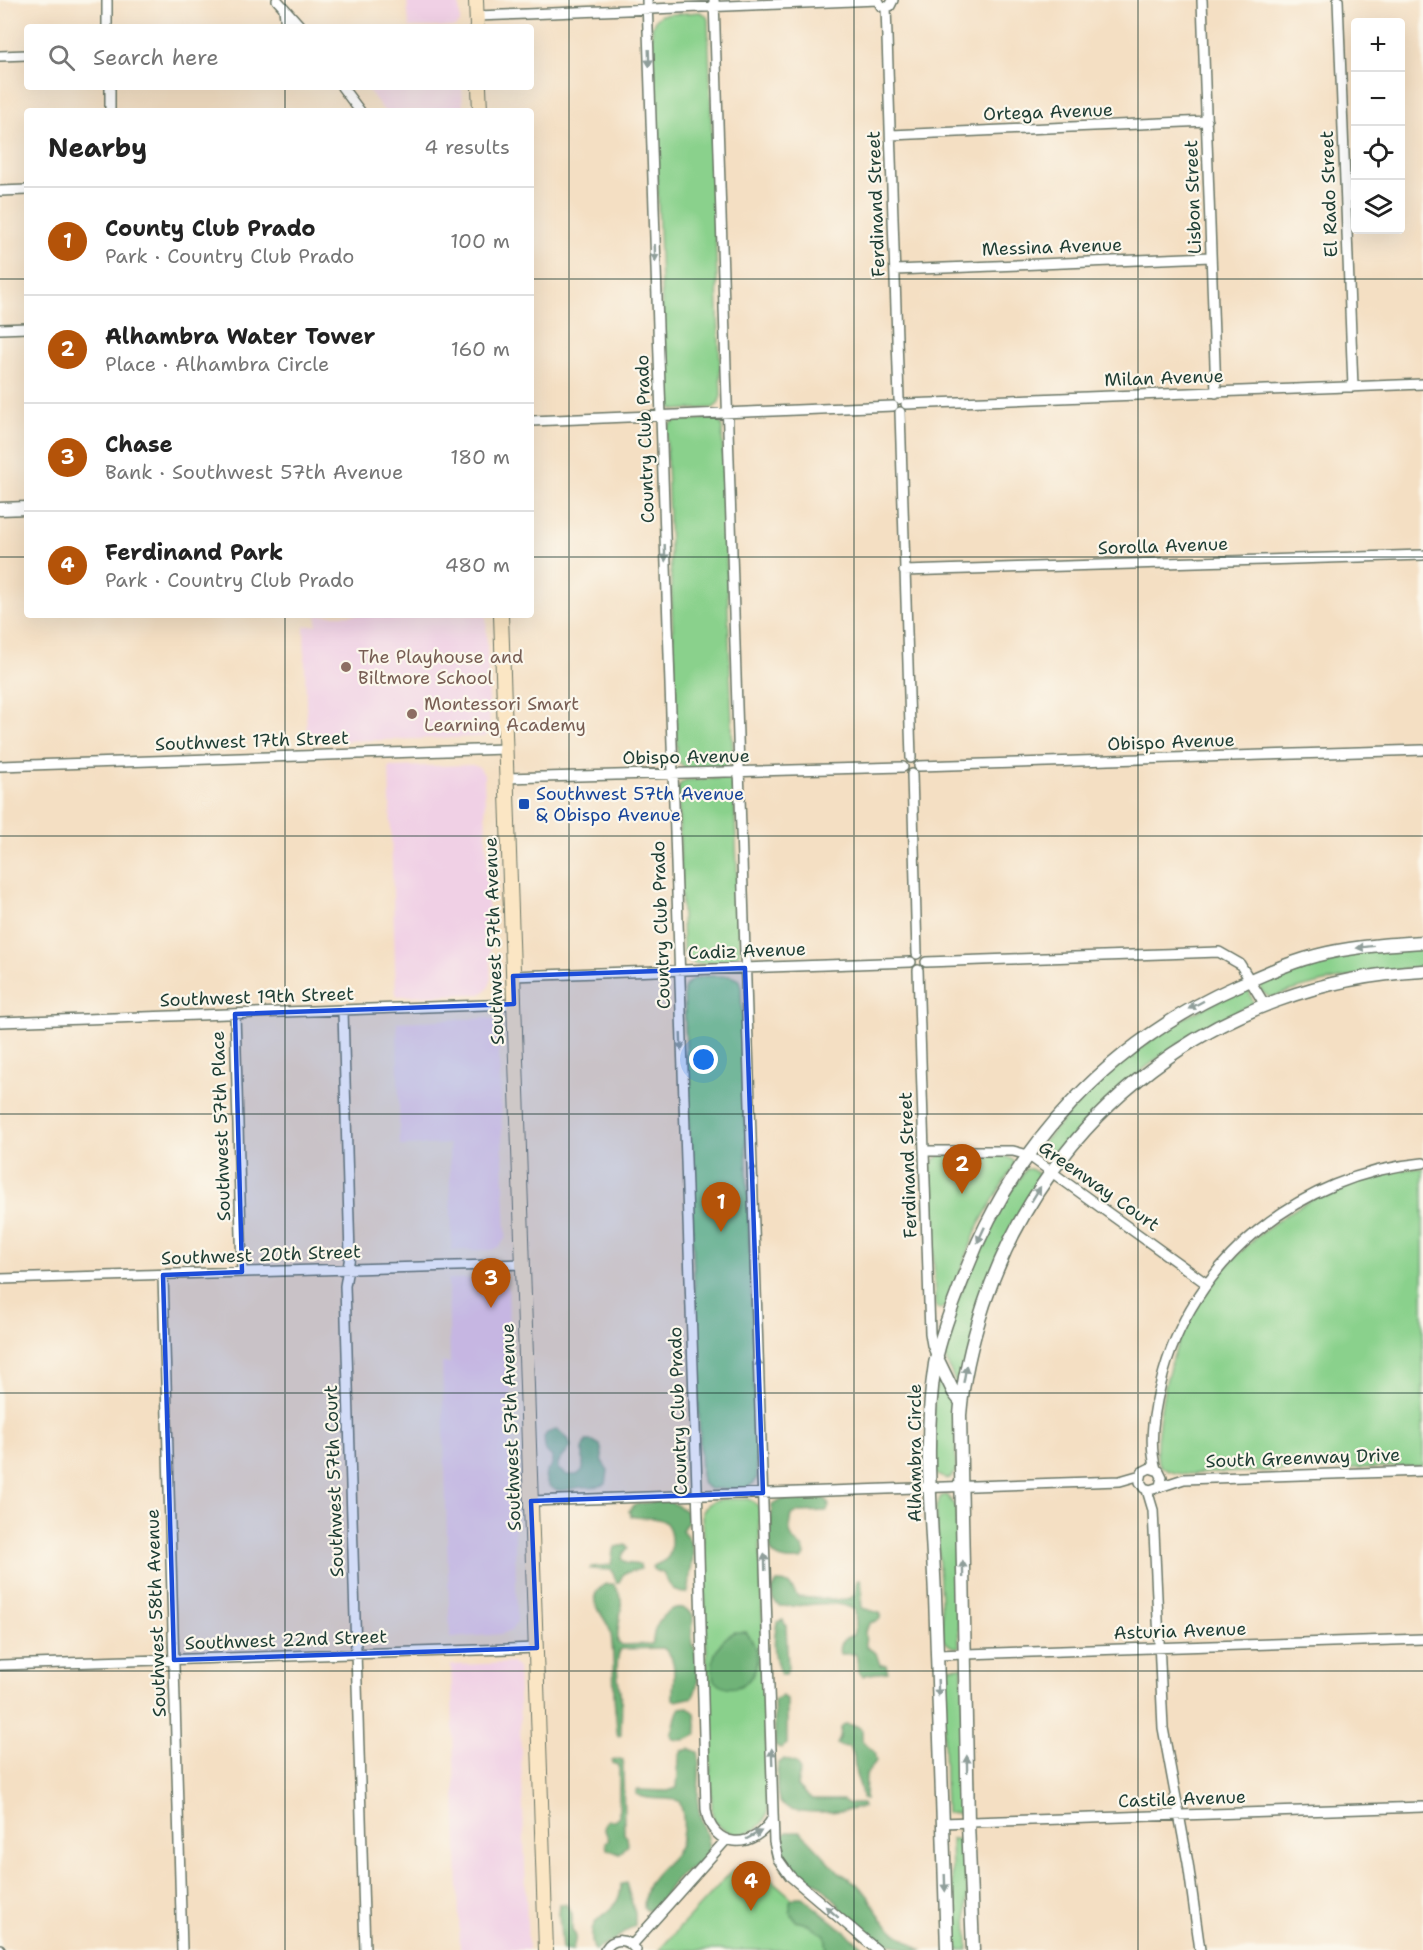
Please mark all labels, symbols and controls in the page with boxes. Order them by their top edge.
map controls [1351,18,1405,234]
button: + [1351,18,1405,72]
search box [24,24,534,90]
icon: search [45,41,78,74]
text: Search here [93,43,219,72]
one-way arrow [644,49,654,68]
button: − [1351,72,1405,126]
street label: Ortega Avenue [983,98,1113,126]
button: locate [1351,126,1405,180]
text: Nearby [48,130,147,165]
street label: Ferdinand Street [861,130,891,278]
street label: El Rado Street [1315,130,1343,258]
text: 4 results [424,134,510,160]
street label: Lisbon Street [1179,139,1207,255]
button: layers [1351,180,1405,234]
text: County Club Prado [105,214,316,243]
text: 1 [63,228,72,254]
text: 100 m [450,228,510,254]
street label: Messina Avenue [981,233,1123,261]
text: Park · Country Club Prado [105,243,354,269]
one-way arrow [650,244,660,263]
text: Alhambra Water Tower [105,322,375,351]
text: 2 [61,336,75,362]
text: 160 m [451,336,510,362]
text: Place · Alhambra Circle [105,351,329,377]
street label: Country Club Prado [630,354,660,524]
street label: Milan Avenue [1104,364,1224,392]
text: Chase [105,430,173,459]
text: 3 [61,444,75,470]
text: 180 m [450,444,510,470]
text: Bank · Southwest 57th Avenue [105,459,403,485]
street label: Sorolla Avenue [1097,532,1229,560]
text: Ferdinand Park [105,538,283,567]
one-way arrow [660,544,670,563]
text: 4 [61,552,75,578]
text: 480 m [445,552,510,578]
text: Park · Country Club Prado [105,567,354,593]
place label: The Playhouse and Biltmore School [358,645,523,690]
marker: The Playhouse and Biltmore School [339,660,353,674]
place label: Montessori Smart Learning Academy [424,692,586,737]
marker: Montessori Smart Learning Academy [405,707,419,721]
street label: Southwest 17th Street [155,726,350,756]
street label: Obispo Avenue [1107,728,1235,756]
street label: Obispo Avenue [622,744,750,770]
place label: Southwest 57th Avenue & Obispo Avenue [536,782,744,827]
marker: Southwest 57th Avenue & Obispo Avenue [517,797,531,811]
street label: Southwest 57th Avenue [478,837,510,1045]
street label: Country Club Prado [646,840,676,1010]
street label: Cadiz Avenue [687,937,807,965]
one-way arrow [1355,942,1374,951]
street label: Southwest 19th Street [159,982,355,1012]
one-way arrow [1188,1000,1205,1010]
street label: Southwest 57th Place [206,1030,236,1222]
one-way arrow [677,1032,686,1051]
your location [689,1045,718,1074]
street label: Ferdinand Street [893,1091,923,1239]
street label: Greenway Court [1034,1135,1164,1237]
pin: 2 [942,1144,982,1194]
one-way arrow [748,1162,757,1181]
pin: 1 [702,1182,740,1232]
one-way arrow [1030,1185,1041,1202]
one-way arrow [976,1227,985,1244]
street label: Southwest 20th Street [161,1240,361,1270]
pin: 3 [472,1258,510,1308]
street label: Southwest 57th Avenue [495,1323,527,1531]
street label: Country Club Prado [663,1326,693,1496]
one-way arrow [754,1357,764,1376]
one-way arrow [961,1365,970,1384]
street label: Southwest 57th Court [319,1384,349,1578]
street label: Alhambra Circle [903,1384,927,1522]
street label: South Greenway Drive [1205,1443,1401,1473]
street label: Southwest 58th Avenue [140,1508,172,1718]
one-way arrow [760,1552,770,1571]
one-way arrow [959,1559,968,1578]
street label: Asturia Avenue [1113,1617,1247,1645]
street label: Southwest 22nd Street [184,1624,388,1656]
one-way arrow [934,1678,943,1697]
one-way arrow [767,1747,776,1766]
one-way arrow [962,1754,972,1773]
street label: Castile Avenue [1118,1785,1246,1813]
one-way arrow [745,1831,763,1841]
pin: 4 [732,1862,771,1911]
one-way arrow [940,1873,949,1892]
one-way arrow [825,1906,840,1919]

